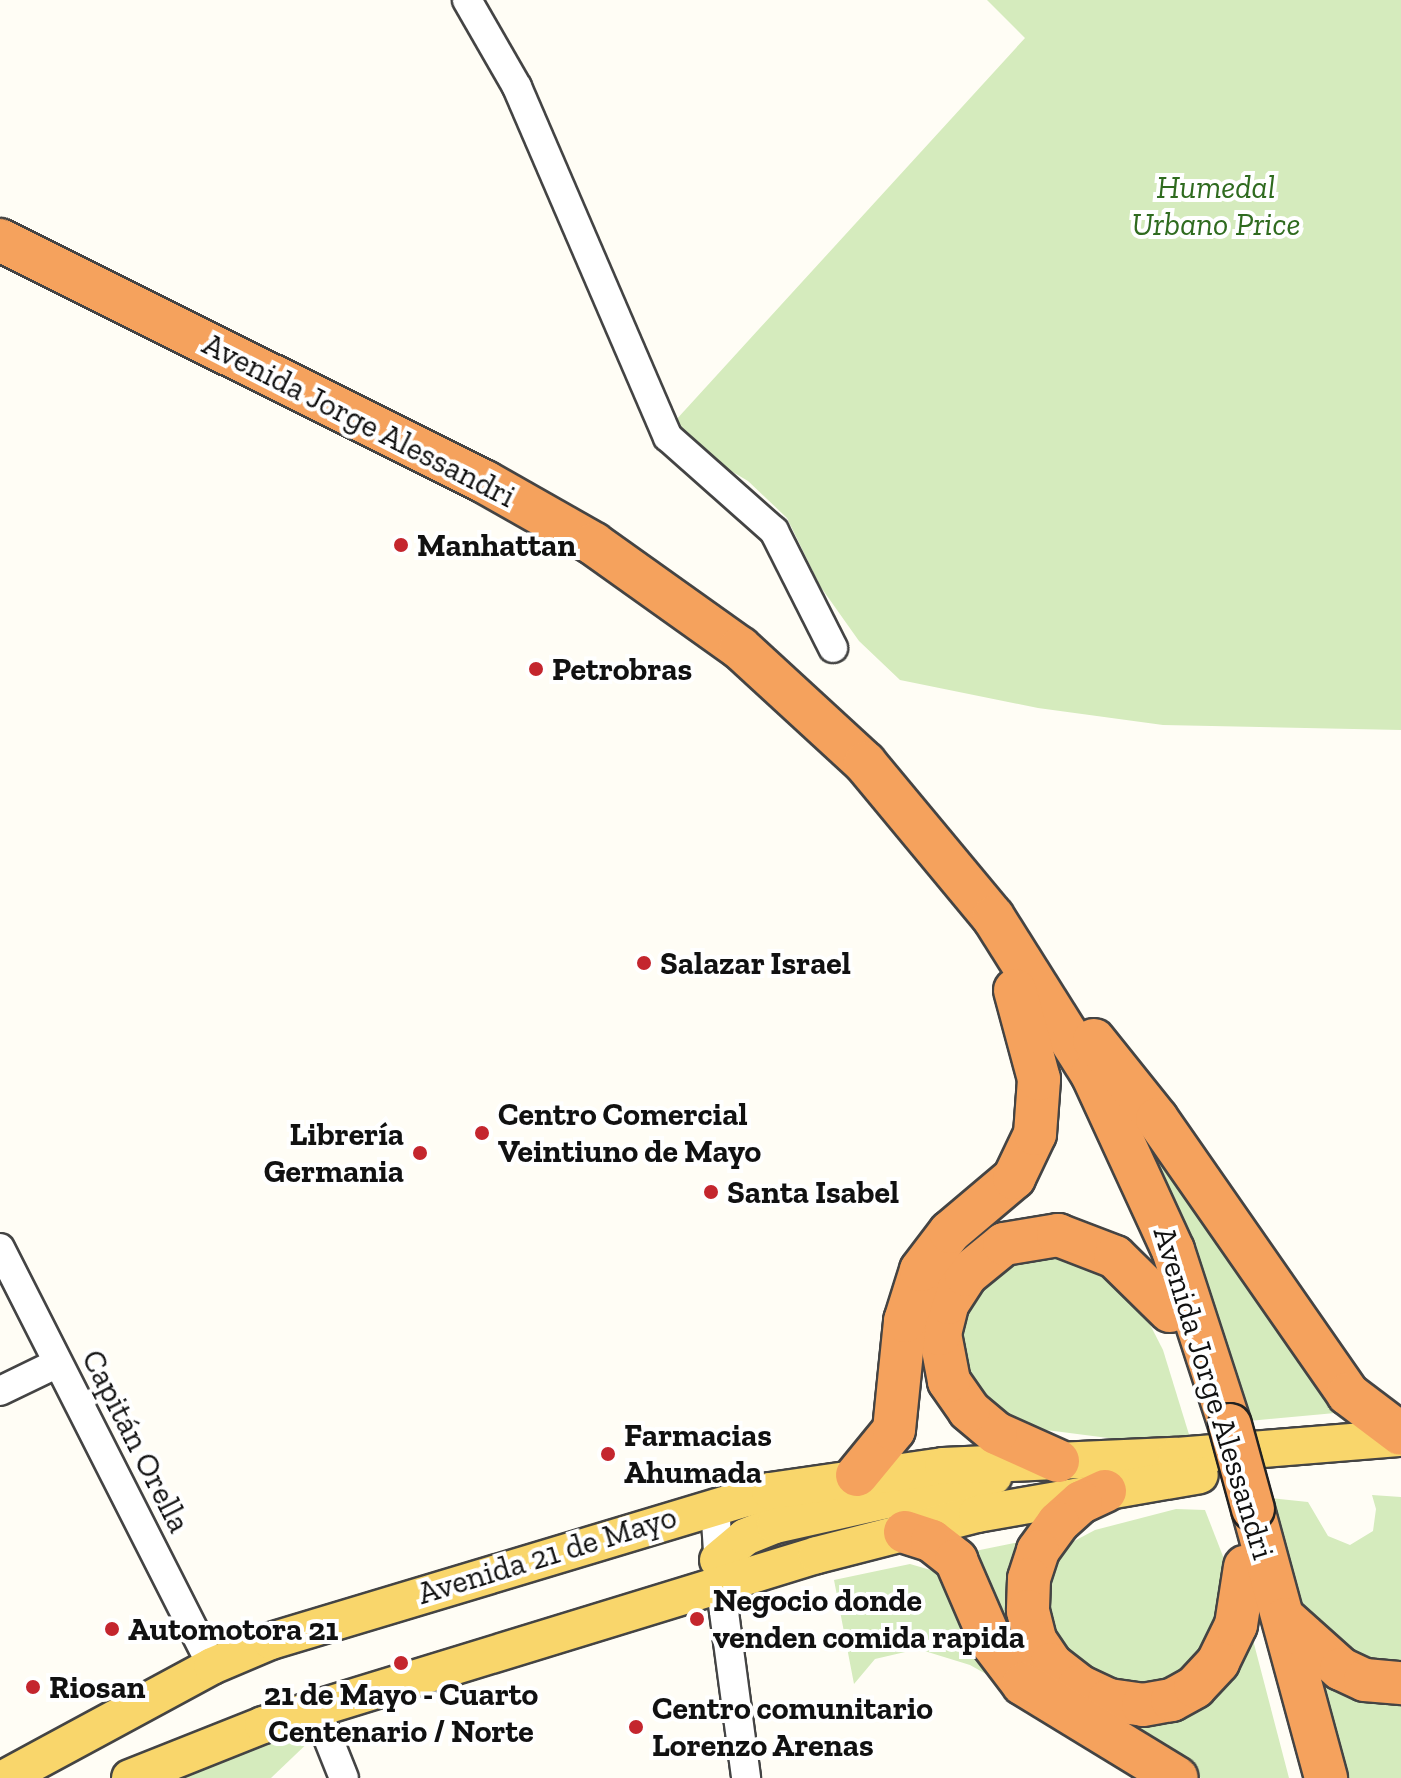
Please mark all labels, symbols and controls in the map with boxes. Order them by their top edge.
park label: Humedal Urbano Price [1131,169,1301,244]
street label: Avenida Jorge Alessandri [196,324,522,516]
place label: Manhattan [417,526,576,564]
marker: Manhattan [392,536,410,554]
place label: Petrobras [552,650,692,688]
marker: Petrobras [527,660,545,678]
place label: Salazar Israel [660,944,851,982]
marker: Salazar Israel [635,954,653,972]
place label: Centro Comercial Veintiuno de Mayo [498,1096,761,1171]
place label: Librería Germania [264,1116,404,1191]
marker: Centro Comercial Veintiuno de Mayo [473,1124,491,1142]
marker: Librería Germania [411,1144,429,1162]
place label: Santa Isabel [727,1173,899,1211]
marker: Santa Isabel [702,1183,720,1201]
street label: Avenida Jorge Alessandri [1145,1221,1283,1565]
street label: Capitán Orella [74,1343,198,1539]
place label: Farmacias Ahumada [624,1417,772,1492]
marker: Farmacias Ahumada [599,1445,617,1463]
street label: Avenida 21 de Mayo [413,1497,681,1613]
place label: Negocio donde venden comida rapida [713,1582,1025,1657]
place label: Automotora 21 [128,1610,338,1648]
marker: Negocio donde venden comida rapida [688,1610,706,1628]
marker: Automotora 21 [103,1620,121,1638]
marker: 21 de Mayo - Cuarto Centenario / Norte [392,1654,410,1672]
place label: Riosan [49,1668,146,1706]
place label: 21 de Mayo - Cuarto Centenario / Norte [264,1676,538,1751]
marker: Riosan [24,1678,42,1696]
place label: Centro comunitario Lorenzo Arenas [652,1690,933,1765]
marker: Centro comunitario Lorenzo Arenas [627,1718,645,1736]

